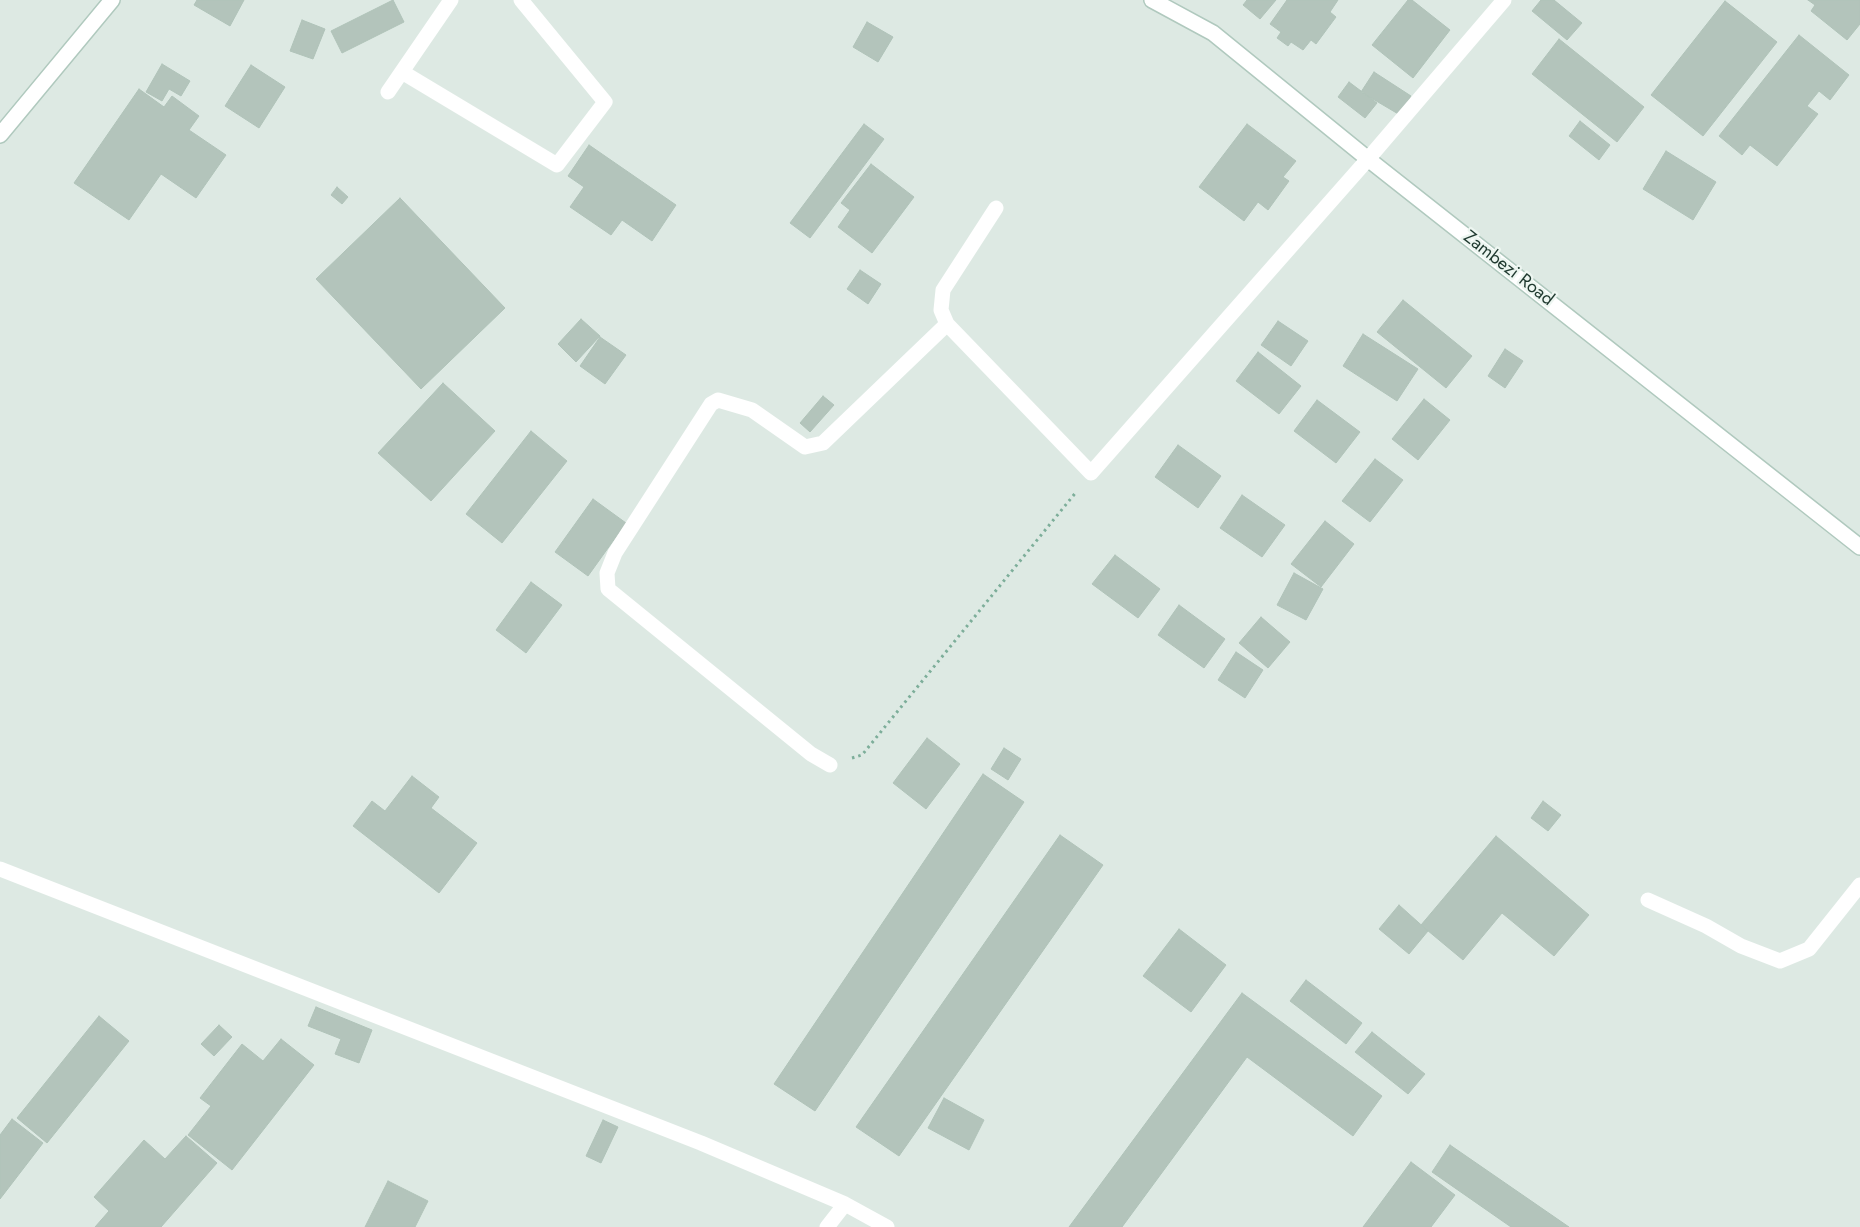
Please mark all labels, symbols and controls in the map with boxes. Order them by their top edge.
street label: Zambezi Road [1458,227,1558,311]

